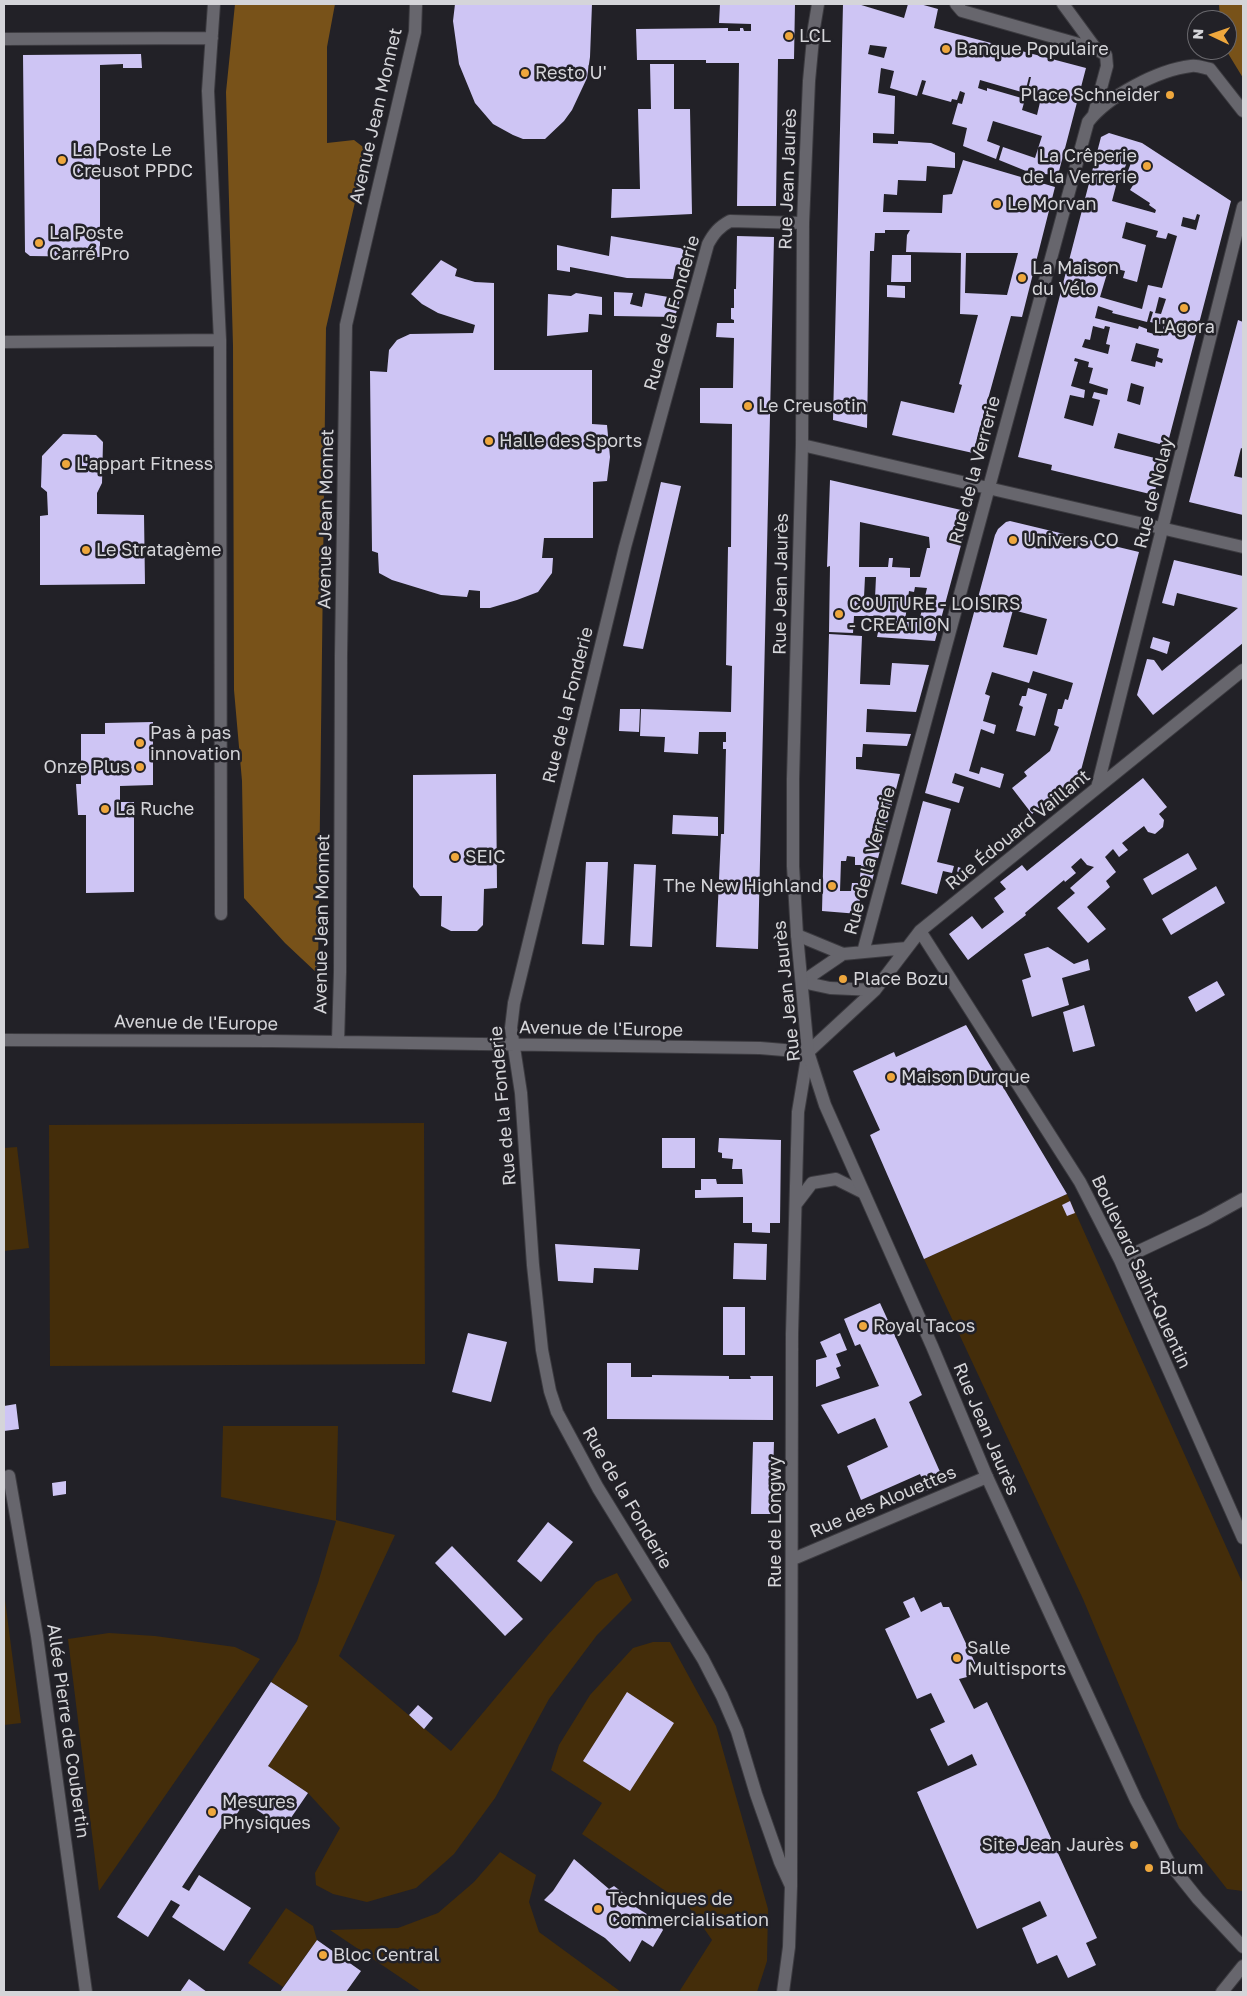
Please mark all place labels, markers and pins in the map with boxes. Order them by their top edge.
place label: LCL [799,25,831,47]
marker: LCL [783,30,795,42]
place label: Banque Populaire [956,38,1109,60]
marker: Banque Populaire [940,43,952,55]
place label: Resto U' [535,62,607,84]
marker: Resto U' [519,67,531,79]
place label: Place Schneider [1020,84,1160,106]
marker: Place Schneider [1164,89,1176,101]
place label: La Poste Le Creusot PPDC [72,139,193,182]
place label: La Crêperie de la Verrerie [1023,145,1137,188]
marker: La Poste Le Creusot PPDC [56,154,68,166]
marker: La Crêperie de la Verrerie [1141,160,1153,172]
place label: Le Morvan [1007,193,1097,215]
marker: Le Morvan [991,198,1003,210]
place label: La Poste Carré Pro [49,222,130,264]
marker: La Poste Carré Pro [33,237,45,249]
place label: La Maison du Vélo [1032,257,1119,300]
marker: La Maison du Vélo [1016,272,1028,284]
marker: L'Agora [1178,302,1190,314]
place label: L'Agora [1153,316,1215,338]
place label: Le Creusotin [758,395,867,417]
marker: Le Creusotin [742,400,754,412]
place label: Halle des Sports [499,430,642,452]
marker: Halle des Sports [483,435,495,447]
place label: L'appart Fitness [76,453,213,475]
marker: L'appart Fitness [60,458,72,470]
place label: Univers CO [1023,529,1119,551]
marker: Univers CO [1007,534,1019,546]
place label: Le Stratagème [96,539,221,561]
marker: Le Stratagème [80,544,92,556]
place label: COUTURE - LOISIRS - CREATION [849,593,1021,636]
marker: COUTURE - LOISIRS - CREATION [833,608,845,620]
place label: Pas à pas innovation [150,722,241,764]
marker: Pas à pas innovation [134,737,146,749]
place label: Onze Plus [44,756,130,778]
marker: Onze Plus [134,761,146,773]
place label: La Ruche [115,798,194,820]
marker: La Ruche [99,803,111,815]
place label: SEIC [465,846,505,868]
marker: SEIC [449,851,461,863]
place label: The New Highland [663,875,822,897]
marker: The New Highland [826,880,838,892]
place label: Place Bozu [853,968,948,990]
marker: Place Bozu [837,973,849,985]
place label: Maison Durque [901,1066,1030,1088]
marker: Maison Durque [885,1071,897,1083]
place label: Royal Tacos [873,1315,975,1337]
marker: Royal Tacos [857,1320,869,1332]
place label: Salle Multisports [967,1637,1066,1680]
marker: Salle Multisports [951,1652,963,1664]
place label: Mesures Physiques [222,1791,311,1834]
marker: Mesures Physiques [206,1806,218,1818]
place label: Site Jean Jaurès [981,1834,1124,1856]
marker: Site Jean Jaurès [1128,1839,1140,1851]
place label: Blum [1159,1857,1204,1879]
marker: Blum [1143,1862,1155,1874]
place label: Techniques de Commercialisation [608,1888,769,1930]
marker: Techniques de Commercialisation [592,1903,604,1915]
place label: Bloc Central [333,1944,439,1966]
marker: Bloc Central [317,1949,329,1961]

